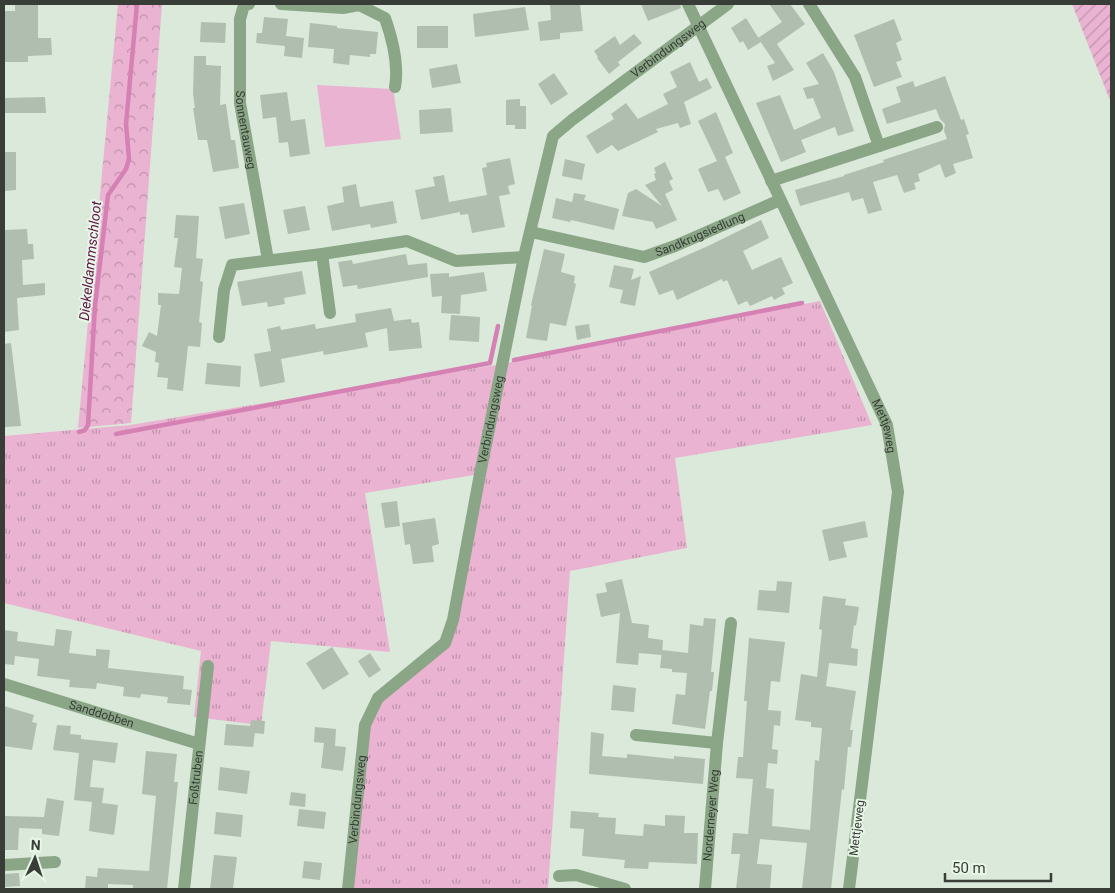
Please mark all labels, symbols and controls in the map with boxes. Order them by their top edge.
street label: Verbindungsweg [628,16,708,81]
street label: Sonnentauweg [233,91,259,170]
water label: Diekeldammschloot [76,200,104,322]
street label: Sandkrugsiedlung [653,209,747,259]
street label: Verbindungsweg [475,374,507,465]
street label: Mettjeweg [869,397,899,454]
street label: Sanddobben [67,697,136,731]
street label: Foßtruben [186,750,206,806]
street label: Verbindungsweg [346,754,369,845]
street label: Norderneyer Weg [700,769,722,862]
street label: Mettjeweg [847,799,867,857]
north arrow [10,833,60,883]
text: N [30,837,41,853]
scale bar [945,850,1051,882]
text: 50 m [952,859,986,877]

